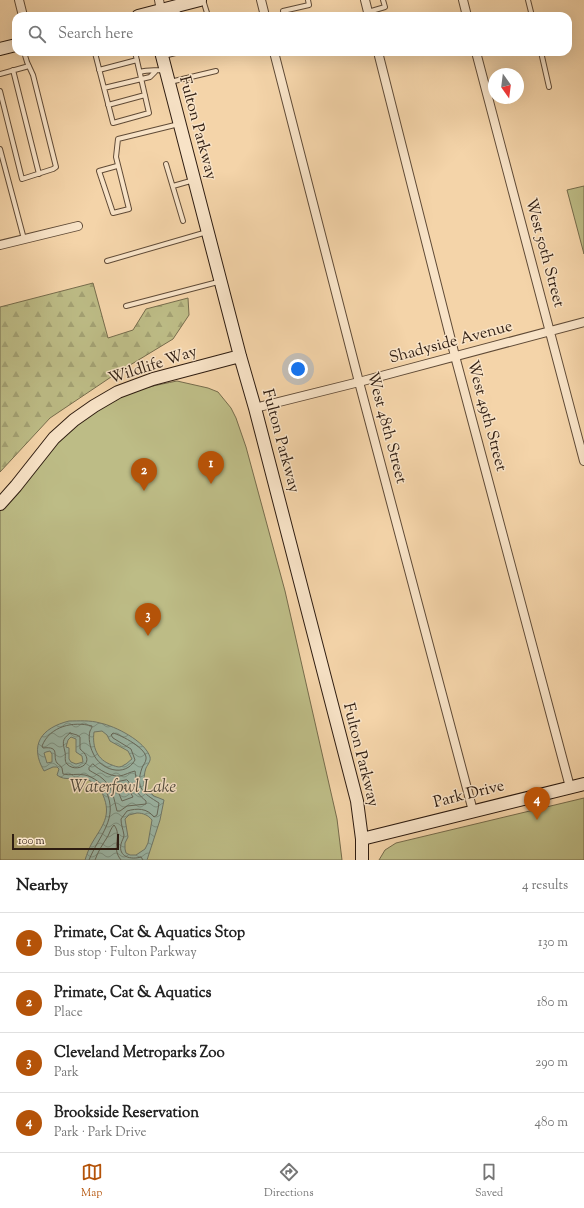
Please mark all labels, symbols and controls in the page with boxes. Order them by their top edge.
search box [12,12,572,56]
icon: search [26,23,48,45]
text: Search here [58,24,133,45]
north arrow [488,68,524,104]
street label: Fulton Parkway [172,74,222,182]
street label: West 50th Street [518,196,570,311]
street label: Shadyside Avenue [387,315,515,371]
street label: Wildlife Way [106,341,200,391]
street label: West 49th Street [460,358,512,475]
your location [288,359,308,379]
street label: West 48th Street [360,370,412,487]
street label: Fulton Parkway [255,387,305,495]
pin: 1 [198,451,224,484]
pin: 2 [131,458,157,491]
pin: 3 [135,603,161,636]
street label: Fulton Parkway [336,700,384,810]
street label: Park Drive [431,775,507,815]
water label: Waterfowl Lake [70,776,176,800]
pin: 4 [524,787,550,820]
scale bar [12,832,119,851]
text: 100 m [18,833,45,849]
text: Nearby [16,874,68,898]
text: 4 results [522,877,568,895]
text: Primate, Cat & Aquatics Stop [54,923,245,944]
text: 1 [27,934,31,952]
text: 130 m [538,934,568,952]
text: Bus stop · Fulton Parkway [54,944,197,962]
text: Primate, Cat & Aquatics [54,983,211,1004]
text: 2 [26,994,32,1012]
text: 180 m [537,994,568,1012]
text: Place [54,1004,83,1022]
text: Cleveland Metroparks Zoo [54,1043,225,1064]
text: 3 [26,1054,32,1072]
text: 290 m [535,1054,568,1072]
text: Park [54,1064,79,1082]
text: Brookside Reservation [54,1103,199,1124]
text: 4 [26,1114,32,1132]
text: 480 m [535,1114,568,1132]
text: Park · Park Drive [54,1124,147,1142]
tab: Map [81,1161,103,1201]
tab: Directions [264,1161,314,1201]
tab: Saved [475,1161,503,1201]

